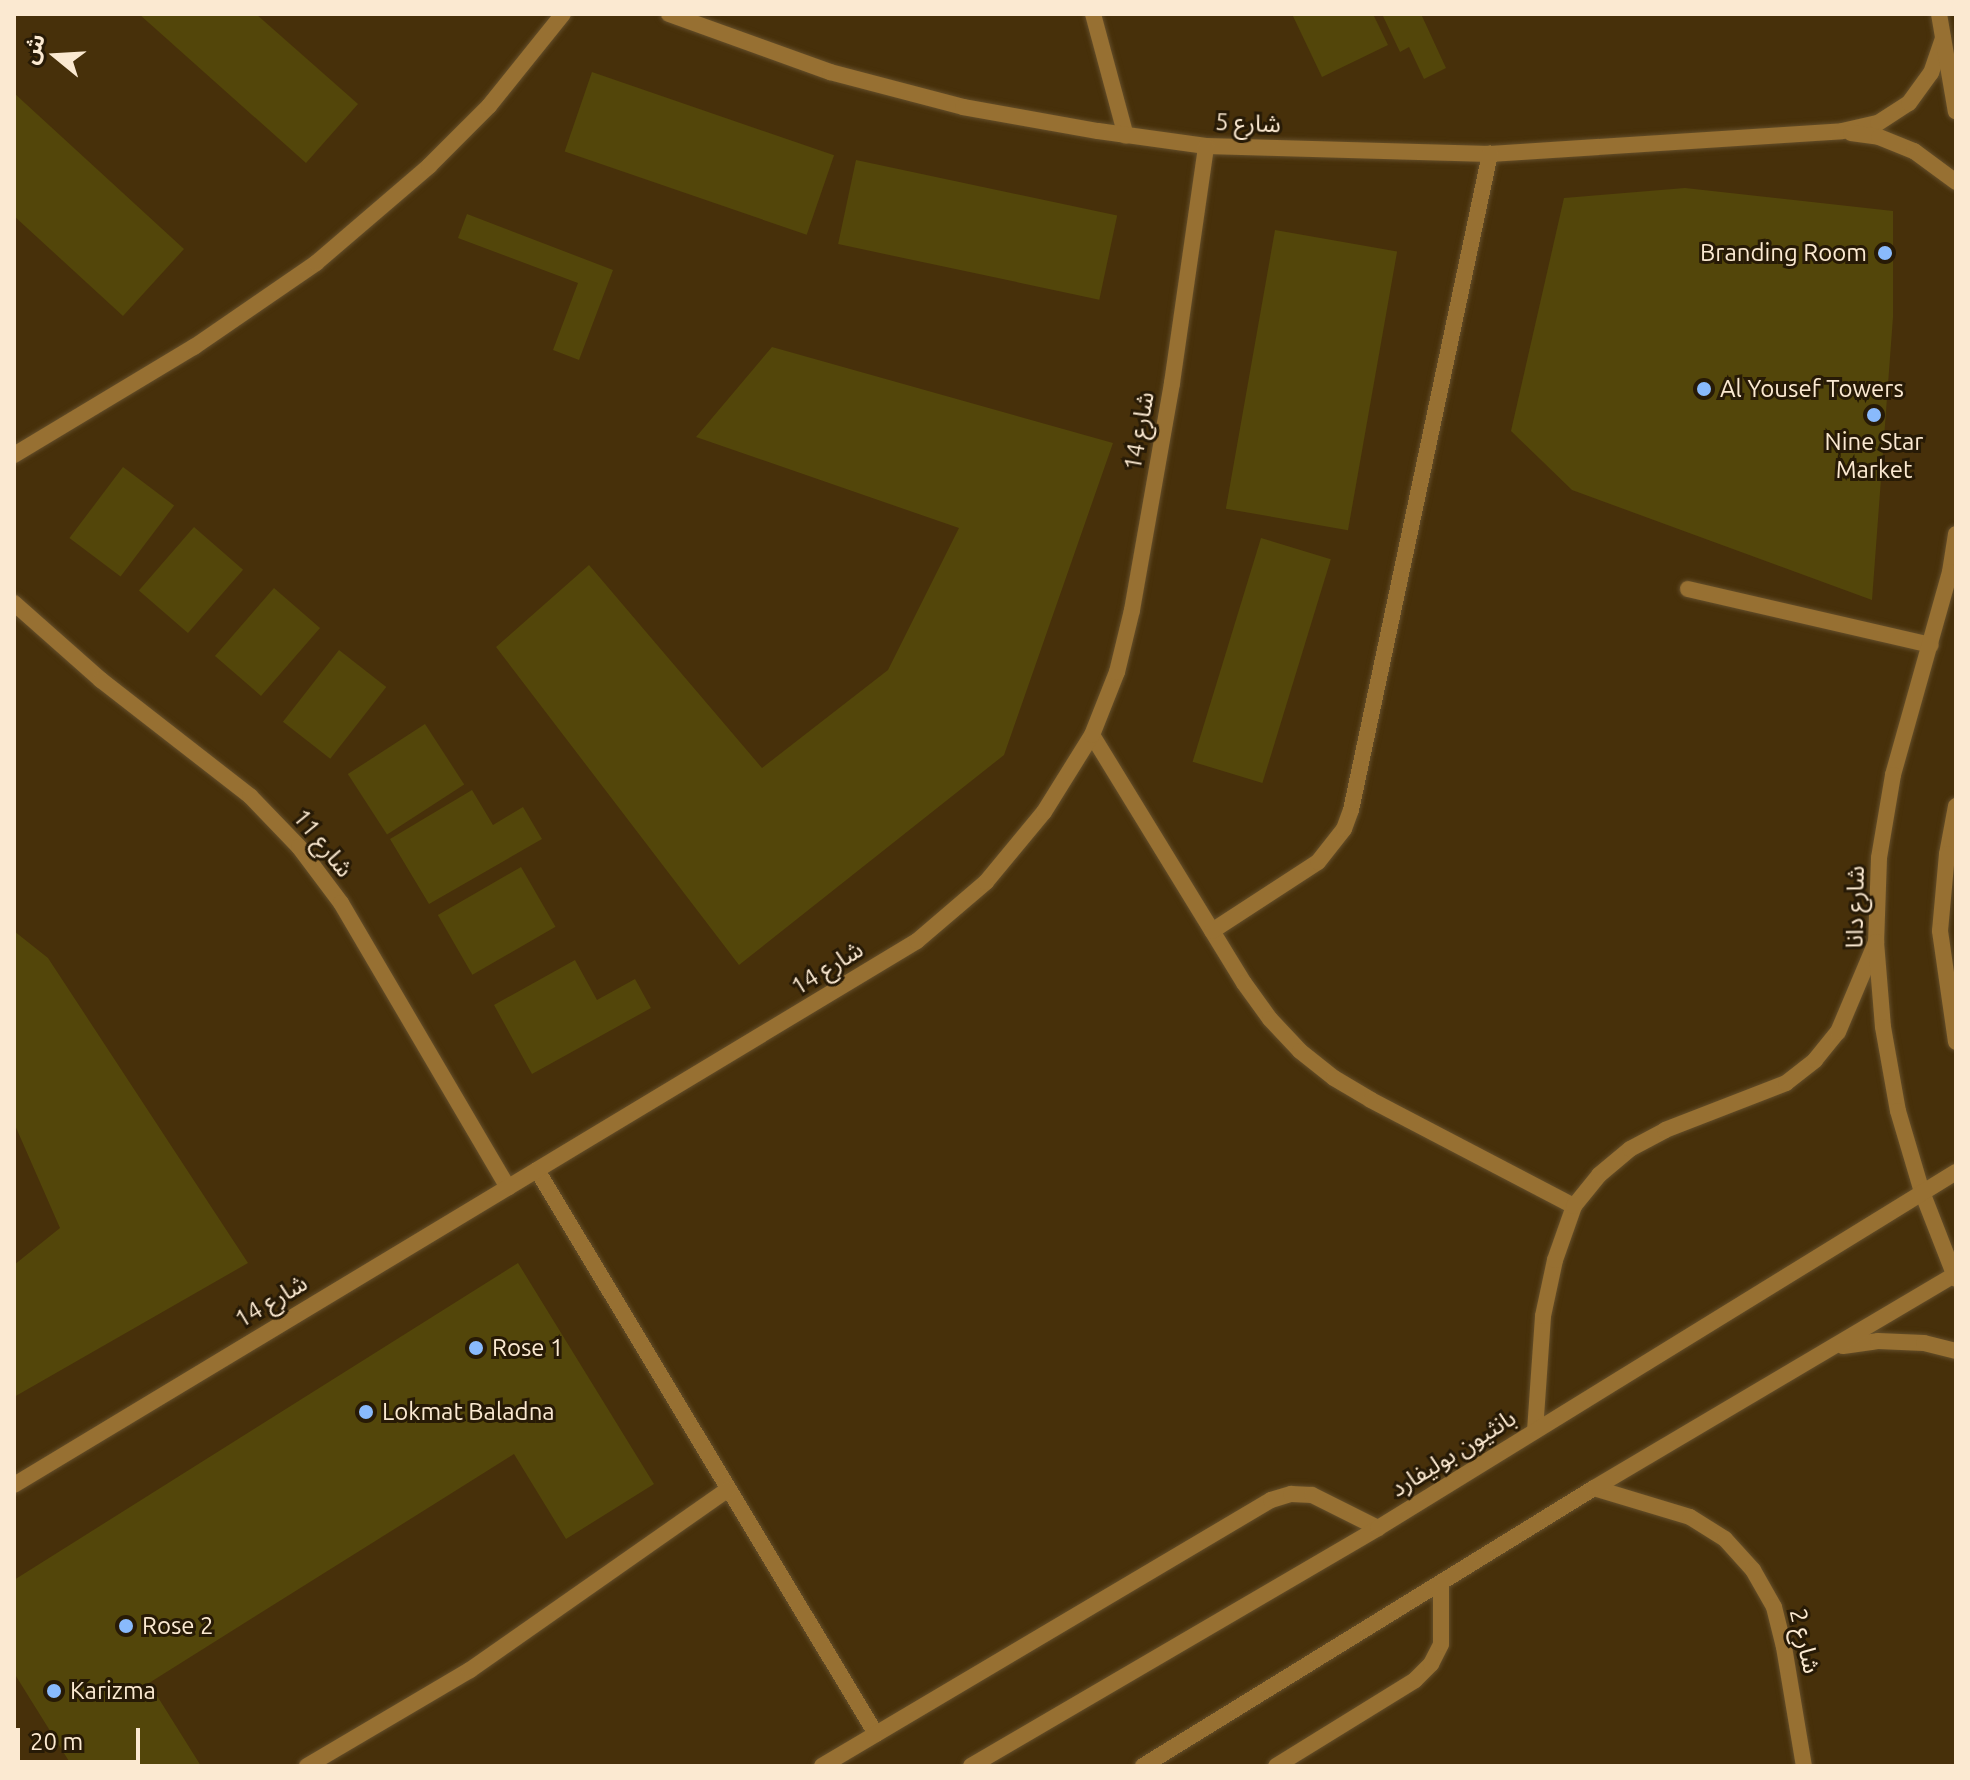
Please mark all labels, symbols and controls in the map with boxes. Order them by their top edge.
north arrow [16,16,96,96]
text: ش [16,30,49,67]
street label: شارع 5 [1215,107,1281,139]
place label: Branding Room [1700,239,1867,267]
marker: Branding Room [1874,242,1896,264]
place label: Al Yousef Towers [1720,375,1904,403]
marker: Al Yousef Towers [1695,380,1713,398]
street label: شارع 14 [1118,389,1160,473]
marker: Nine Star Market [1865,406,1883,424]
place label: Nine Star Market [1825,428,1923,484]
street label: شارع 11 [287,803,359,883]
street label: شارع دانا [1840,865,1870,949]
street label: شارع 14 [786,935,868,1001]
street label: شارع 14 [230,1268,312,1334]
place label: Rose 1 [492,1334,564,1362]
marker: Rose 1 [467,1339,485,1357]
place label: Lokmat Baladna [382,1398,555,1426]
marker: Lokmat Baladna [357,1403,375,1421]
street label: بانثيون بوليفارد [1385,1403,1521,1503]
street label: شارع 2 [1784,1606,1826,1676]
place label: Rose 2 [142,1612,214,1640]
marker: Rose 2 [117,1617,135,1635]
place label: Karizma [70,1677,156,1705]
marker: Karizma [45,1682,63,1700]
scale bar [20,1712,144,1762]
text: 20 m [30,1728,83,1755]

